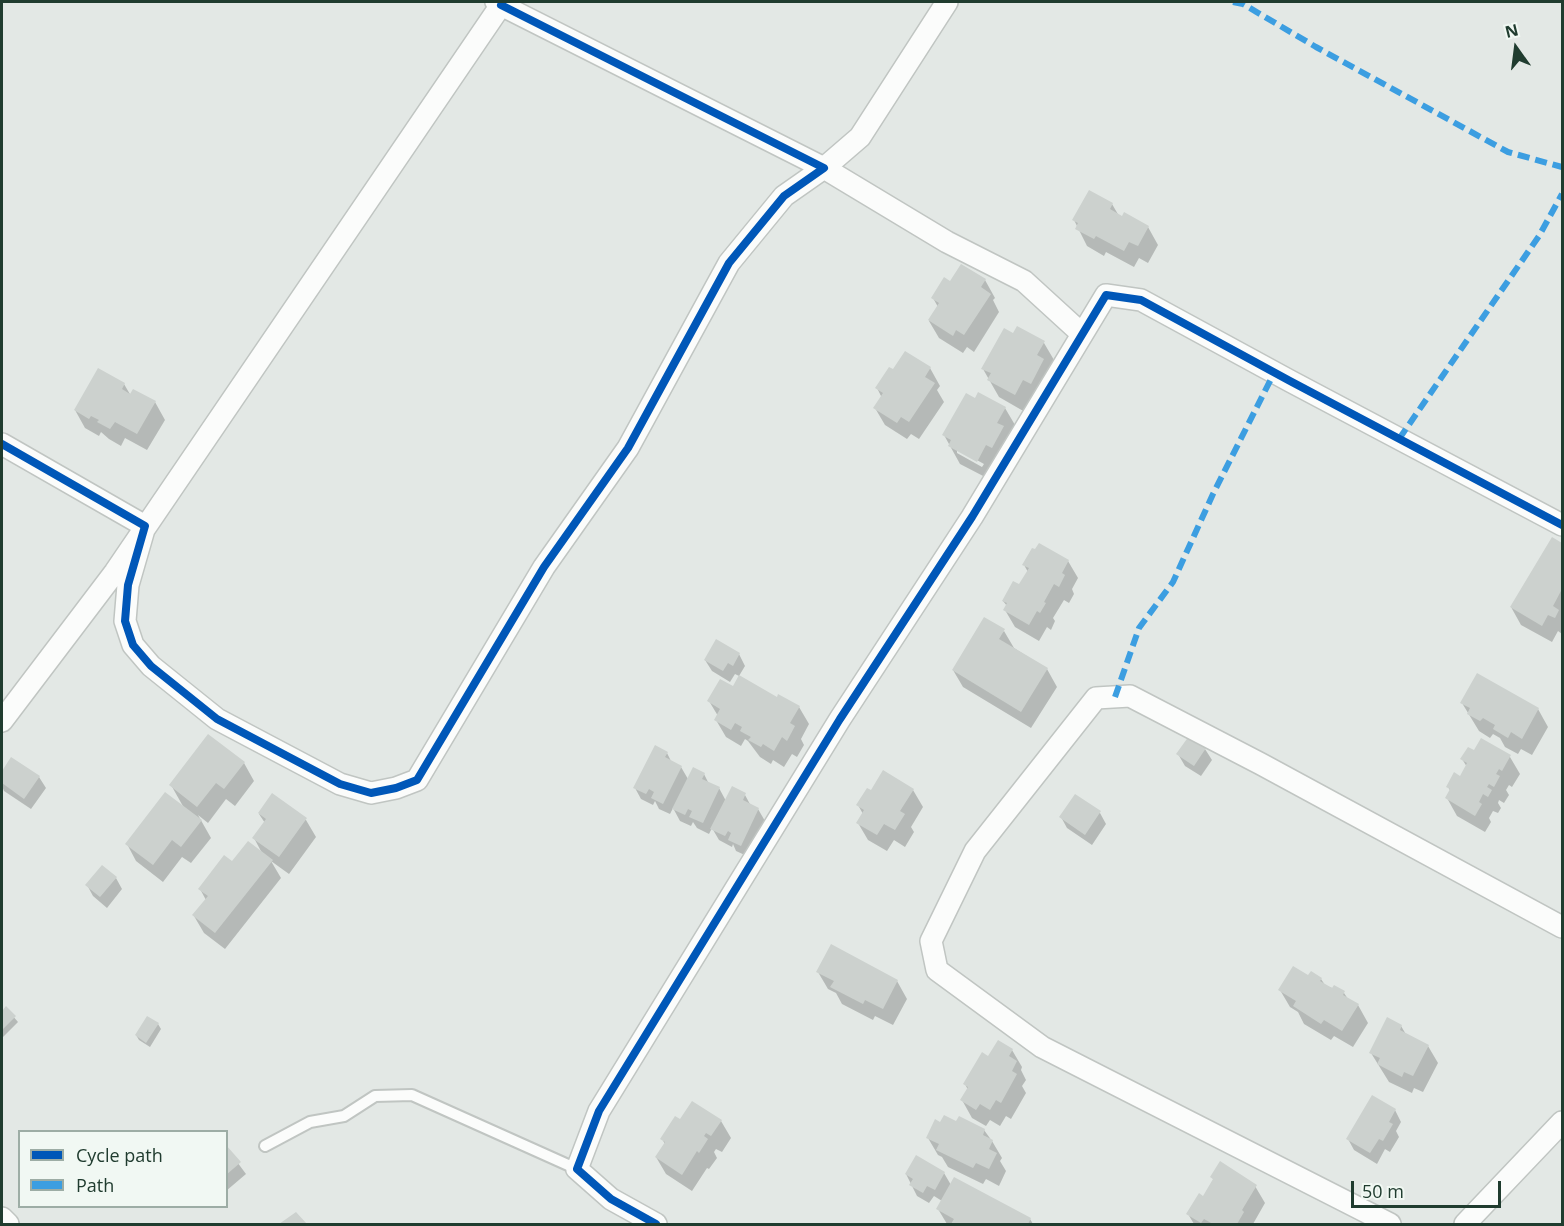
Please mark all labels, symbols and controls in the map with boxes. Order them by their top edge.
north arrow [1486,18,1546,78]
text: N [1503,18,1521,43]
legend [18,1130,228,1208]
text: Cycle path [76,1143,163,1167]
scale bar [1354,1169,1504,1207]
text: Path [76,1173,114,1197]
text: 50 m [1362,1179,1404,1203]

